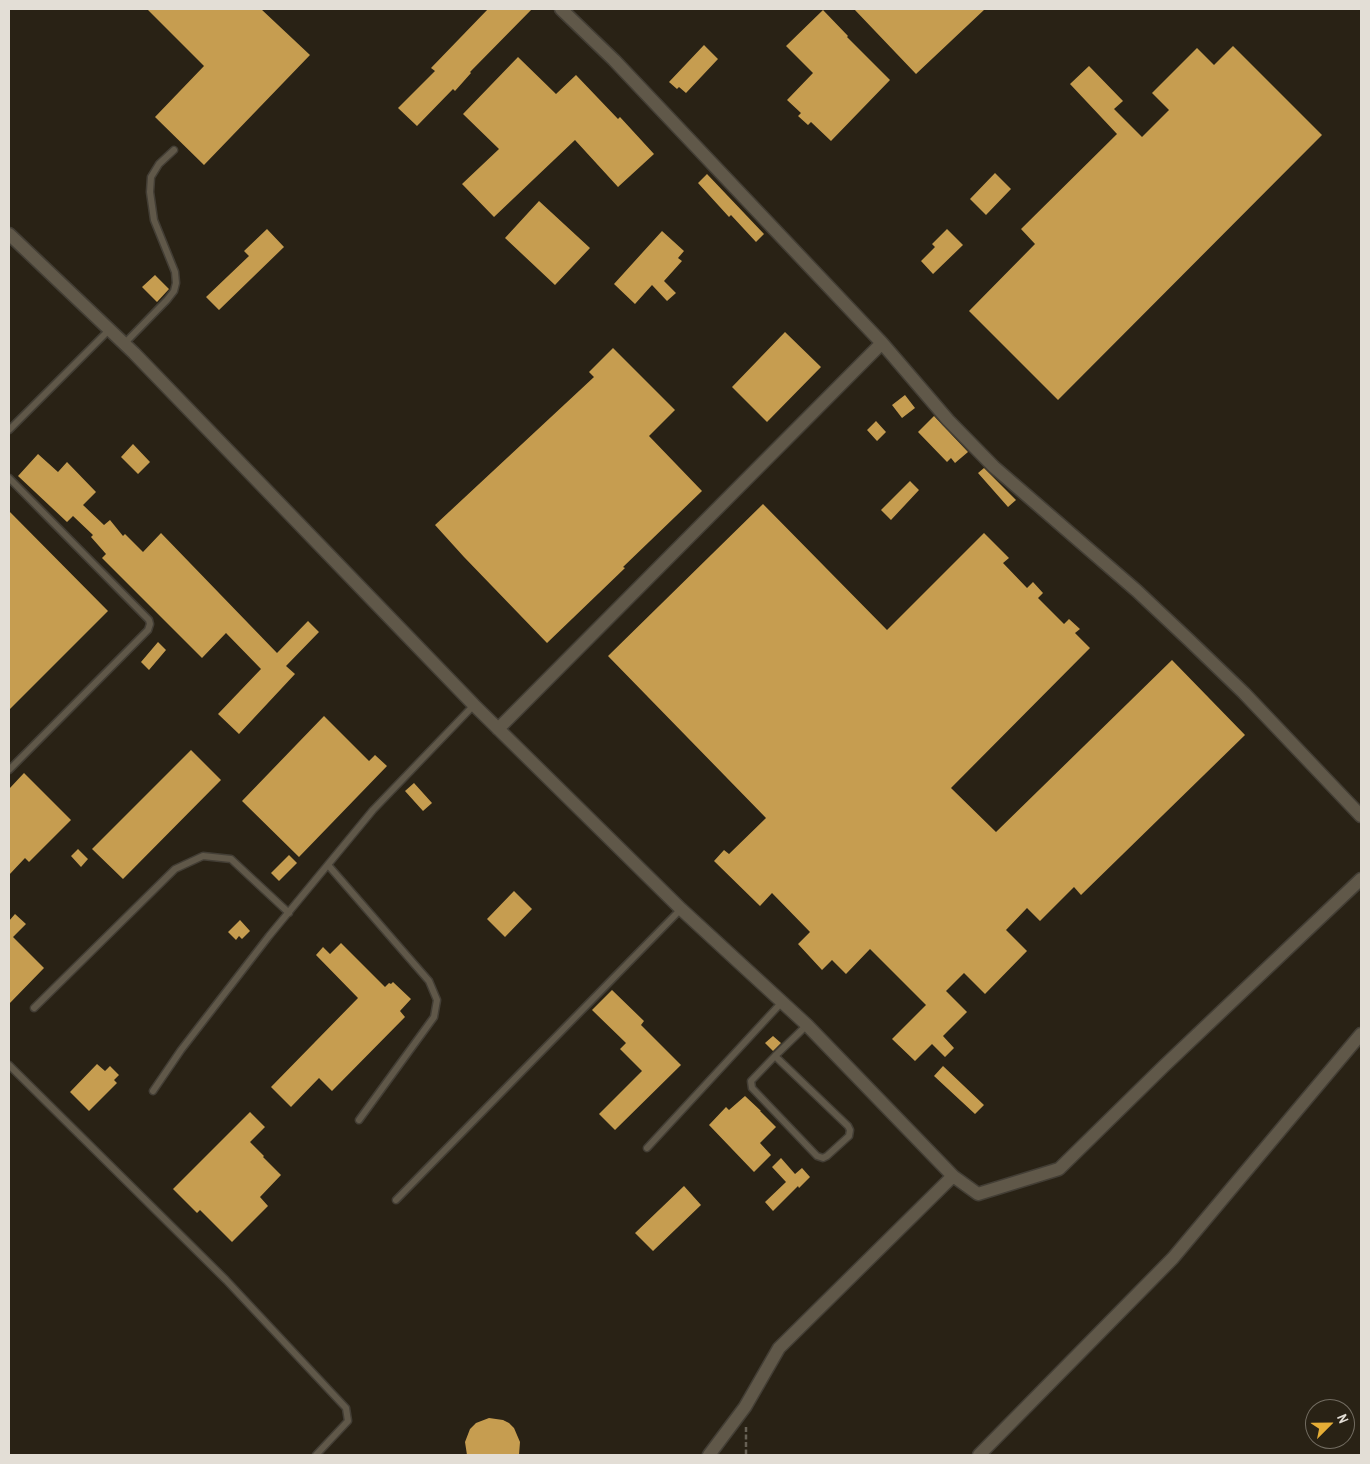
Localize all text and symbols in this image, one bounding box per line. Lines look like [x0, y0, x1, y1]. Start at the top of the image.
north arrow [1305, 1399, 1355, 1449]
text: N [1333, 1411, 1353, 1426]

